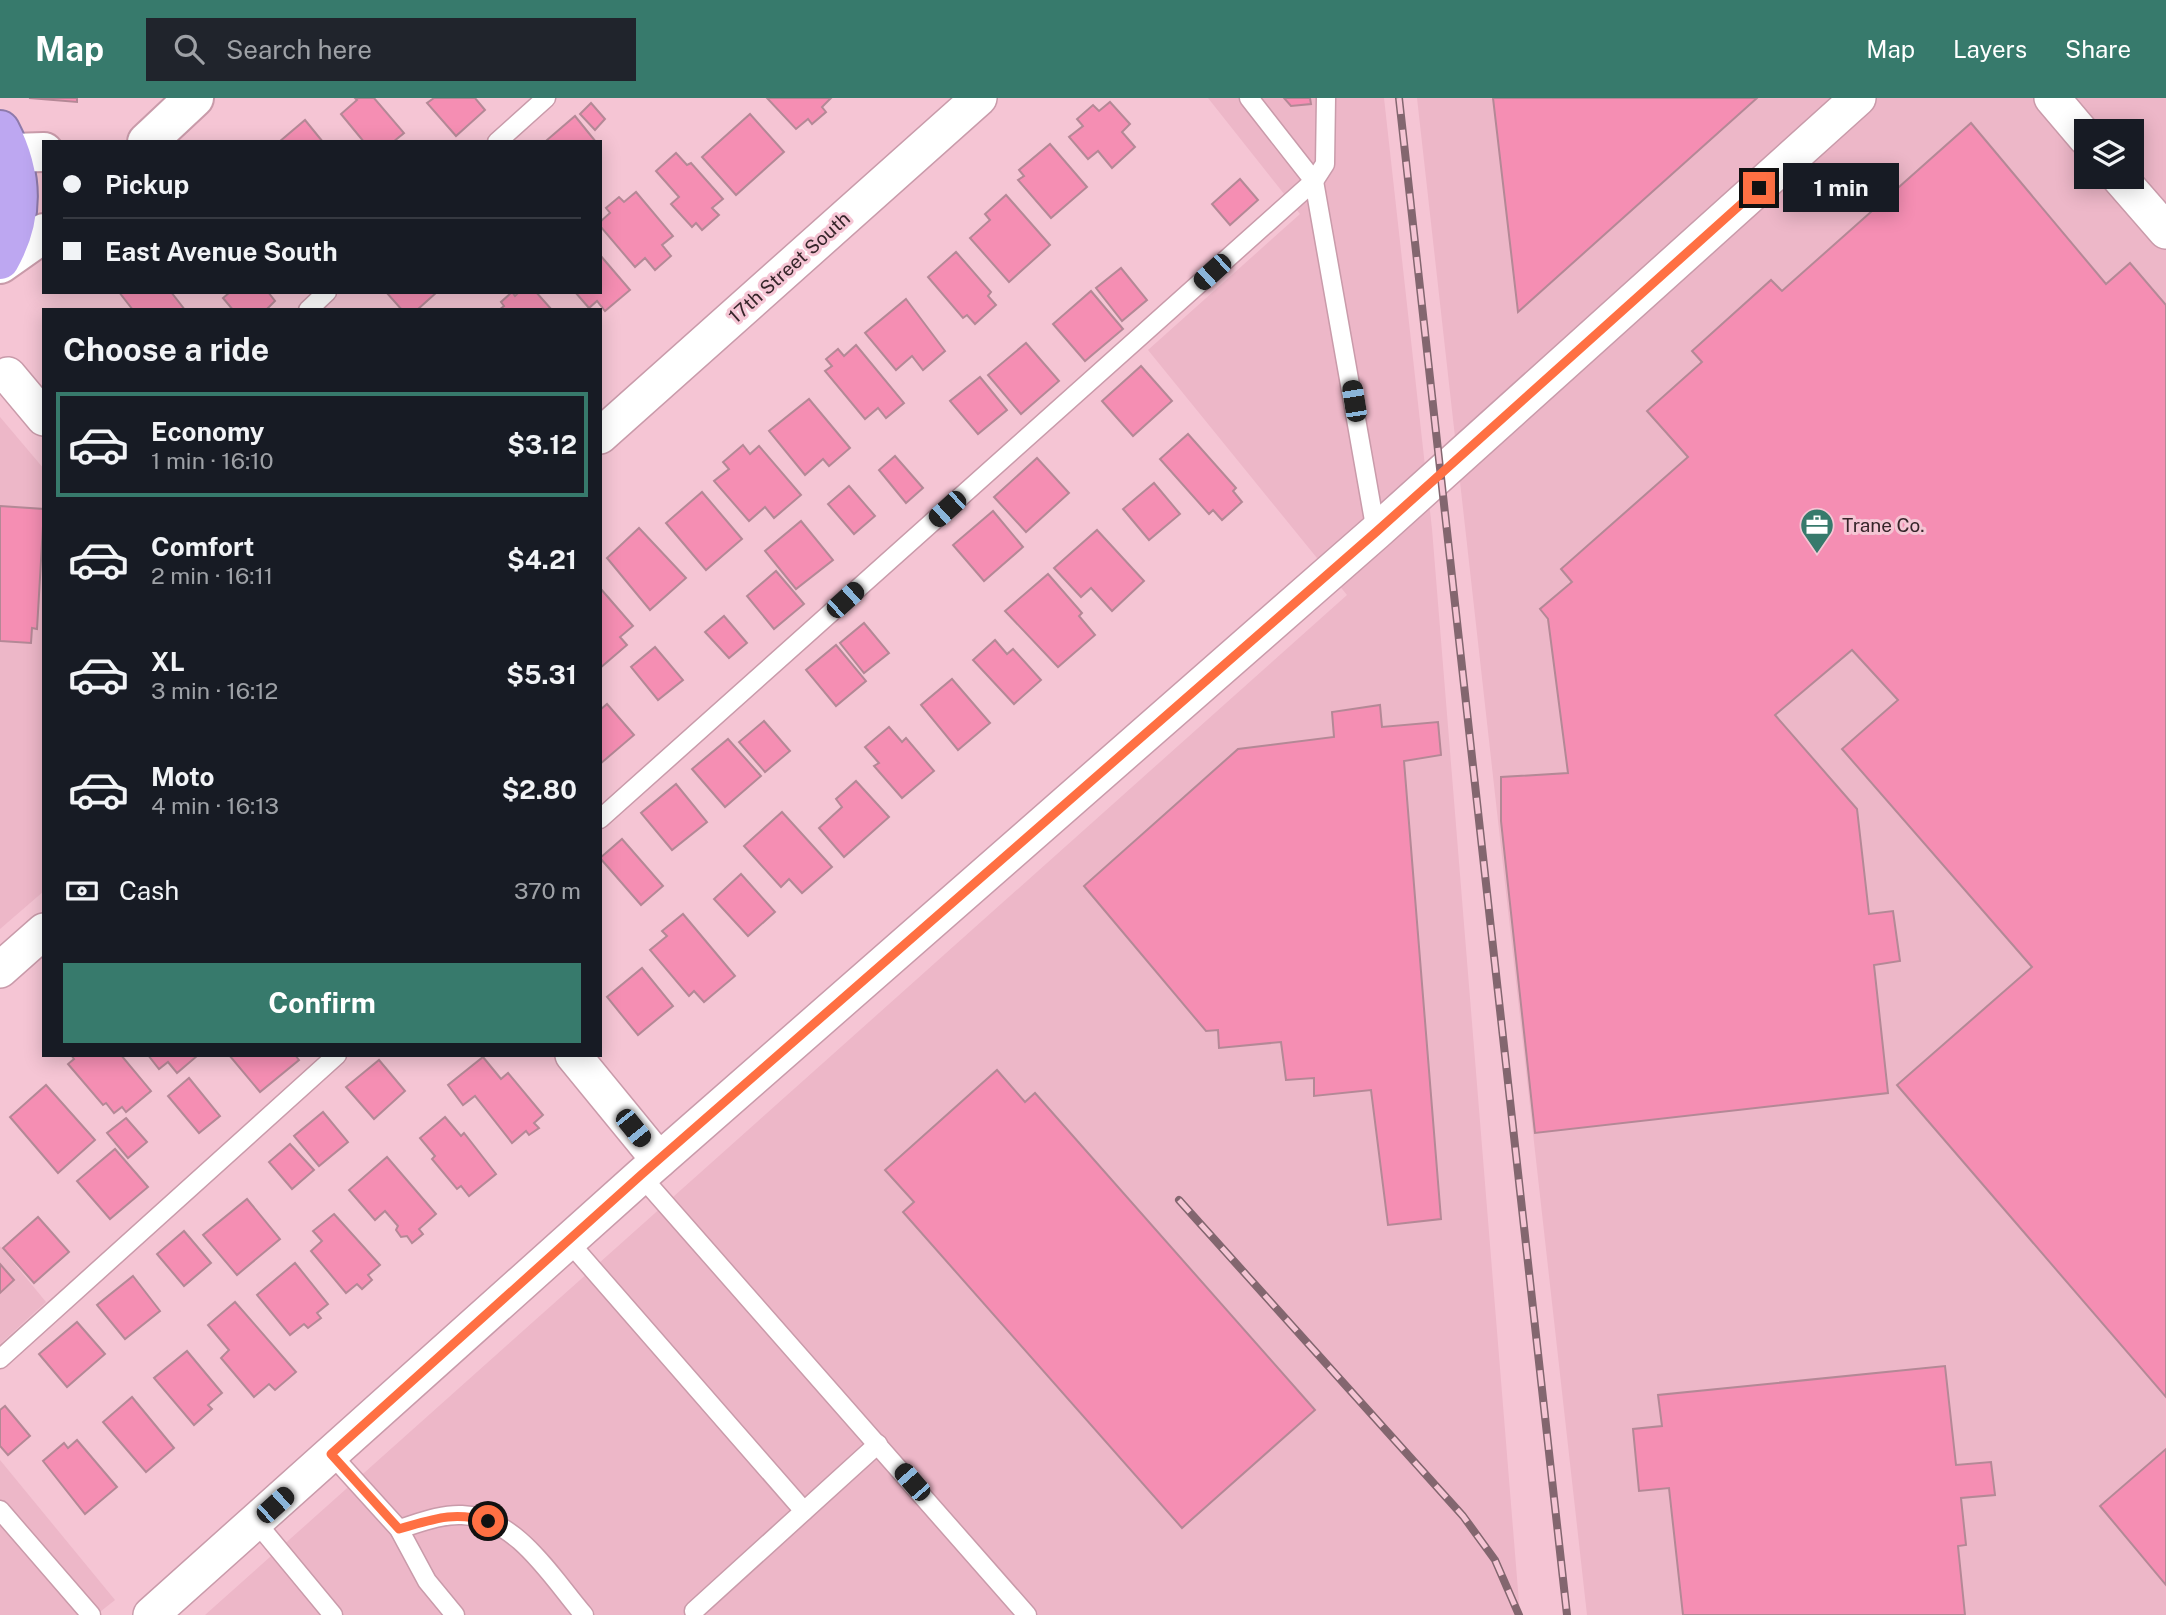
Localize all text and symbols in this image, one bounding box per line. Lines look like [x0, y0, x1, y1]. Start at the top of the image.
search box [146, 18, 636, 81]
text: Map [35, 30, 104, 68]
icon: search [170, 30, 208, 68]
text: Search here [226, 34, 372, 65]
text: Map [1866, 35, 1915, 63]
text: Layers [1953, 35, 2027, 63]
text: Share [2065, 35, 2131, 63]
map controls [2074, 119, 2144, 189]
button: layers [2074, 119, 2144, 189]
callout: 1 min [1784, 164, 1899, 212]
text: Pickup [105, 169, 189, 200]
route end [1743, 172, 1775, 204]
text: 1 min [1813, 174, 1869, 201]
street label: 17th Street South [724, 207, 854, 327]
text: East Avenue South [105, 236, 338, 267]
car [1190, 250, 1235, 294]
text: Choose a ride [63, 331, 269, 368]
car [1341, 379, 1368, 423]
icon: car [67, 413, 130, 476]
text: Economy [151, 416, 264, 447]
text: $3.12 [507, 429, 577, 460]
text: 1 min · 16:10 [151, 447, 274, 474]
car [925, 487, 970, 531]
office icon: Trane Co. [1798, 506, 1836, 555]
place label: Trane Co. [1842, 514, 1925, 536]
icon: car [67, 528, 130, 591]
text: Comfort [151, 531, 254, 562]
text: $4.21 [507, 544, 577, 575]
text: 2 min · 16:11 [151, 562, 273, 589]
car [823, 578, 868, 622]
icon: car [67, 643, 130, 706]
text: XL [151, 646, 185, 677]
text: $5.31 [506, 659, 577, 690]
text: 3 min · 16:12 [151, 677, 278, 704]
icon: car [67, 758, 130, 821]
text: Moto [151, 761, 214, 792]
text: $2.80 [502, 774, 577, 805]
text: 4 min · 16:13 [151, 792, 279, 819]
icon: cash [63, 872, 101, 910]
text: Cash [119, 875, 179, 906]
text: 370 m [514, 877, 581, 904]
button: Confirm [63, 963, 581, 1043]
car [612, 1105, 655, 1151]
car [891, 1459, 934, 1505]
car [253, 1483, 298, 1527]
route start [472, 1505, 504, 1537]

